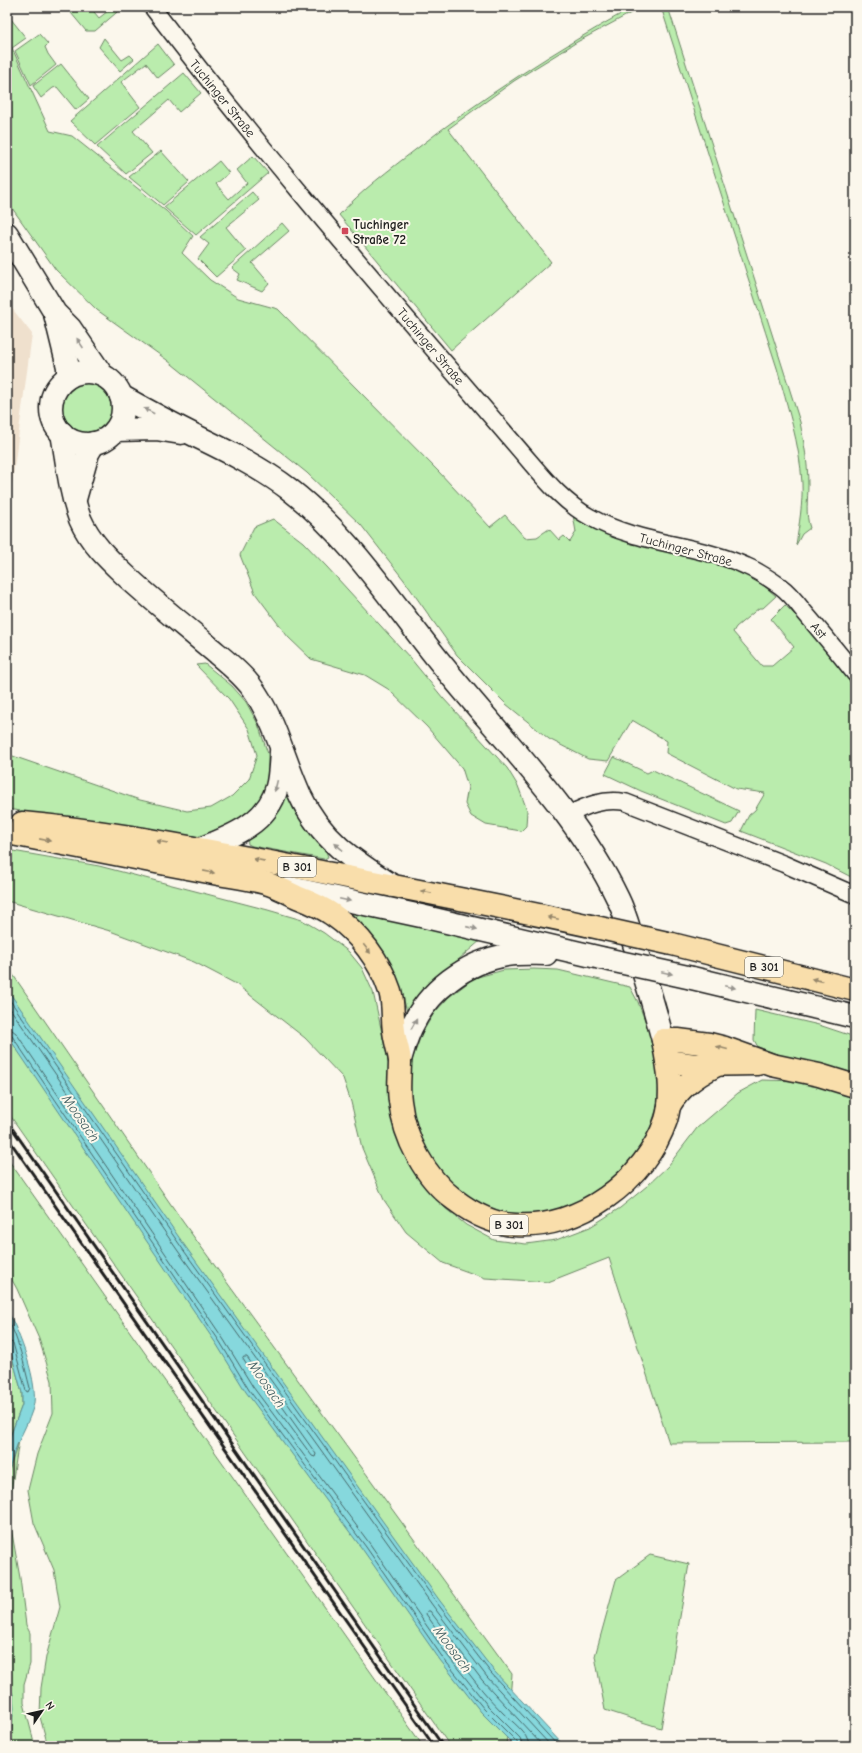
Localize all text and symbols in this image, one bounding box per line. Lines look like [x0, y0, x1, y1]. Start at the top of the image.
street label: Tuchinger Straße [187, 56, 259, 141]
place label: Tuchinger Straße 72 [353, 217, 409, 247]
marker: Tuchinger Straße 72 [340, 226, 350, 236]
street label: Tuchinger Straße [394, 305, 467, 388]
one-way arrow [76, 337, 84, 348]
one-way arrow [143, 408, 155, 414]
street label: Tuchinger Straße [638, 530, 734, 569]
street label: Ast [808, 619, 831, 643]
one-way arrow [273, 779, 279, 792]
one-way arrow [39, 838, 51, 844]
one-way arrow [156, 839, 168, 845]
one-way arrow [333, 843, 344, 852]
one-way arrow [253, 857, 265, 863]
road number: B 301 [278, 857, 316, 877]
one-way arrow [203, 869, 215, 875]
one-way arrow [420, 889, 432, 895]
one-way arrow [339, 897, 351, 903]
one-way arrow [547, 915, 559, 921]
one-way arrow [466, 926, 478, 932]
one-way arrow [363, 943, 371, 954]
road number: B 301 [745, 957, 783, 977]
one-way arrow [660, 970, 673, 976]
one-way arrow [811, 977, 823, 983]
one-way arrow [724, 984, 736, 990]
one-way arrow [410, 1018, 417, 1030]
one-way arrow [716, 1044, 728, 1050]
water label: Moosach [58, 1091, 103, 1145]
road number: B 301 [490, 1215, 528, 1235]
water label: Moosach [244, 1357, 289, 1411]
water label: Moosach [429, 1622, 475, 1676]
north arrow [22, 1691, 62, 1731]
text: N [42, 1699, 57, 1712]

